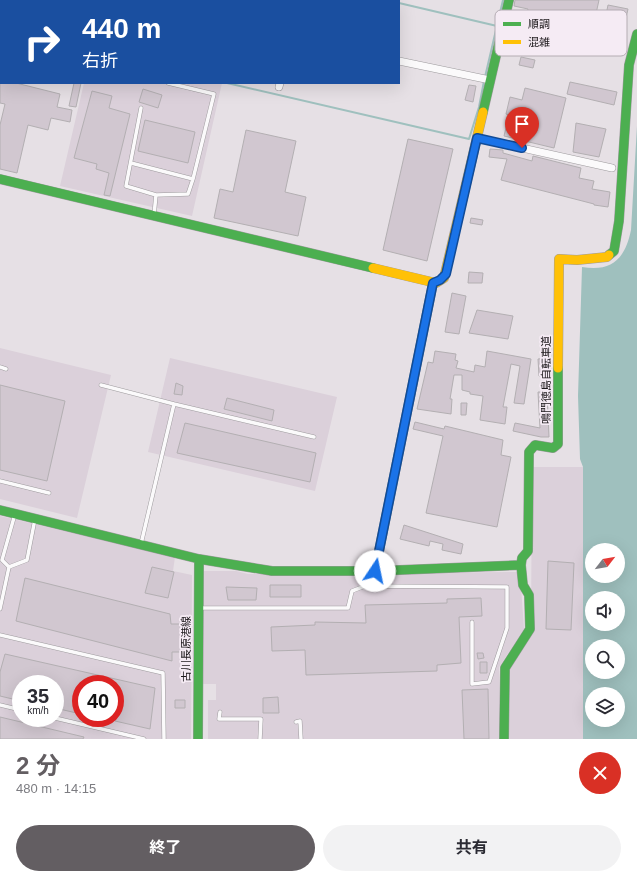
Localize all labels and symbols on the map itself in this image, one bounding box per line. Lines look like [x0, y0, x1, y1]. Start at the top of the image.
legend [495, 10, 627, 56]
text: 順調 [528, 18, 550, 30]
text: 混雑 [528, 36, 550, 48]
pin [505, 107, 539, 148]
street label: 鳴門徳島自転車道 [540, 336, 552, 424]
north arrow [585, 543, 625, 583]
position arrow [354, 550, 396, 592]
street label: 古川長原港線 [180, 616, 192, 682]
speed limit sign: 40 [72, 675, 124, 727]

